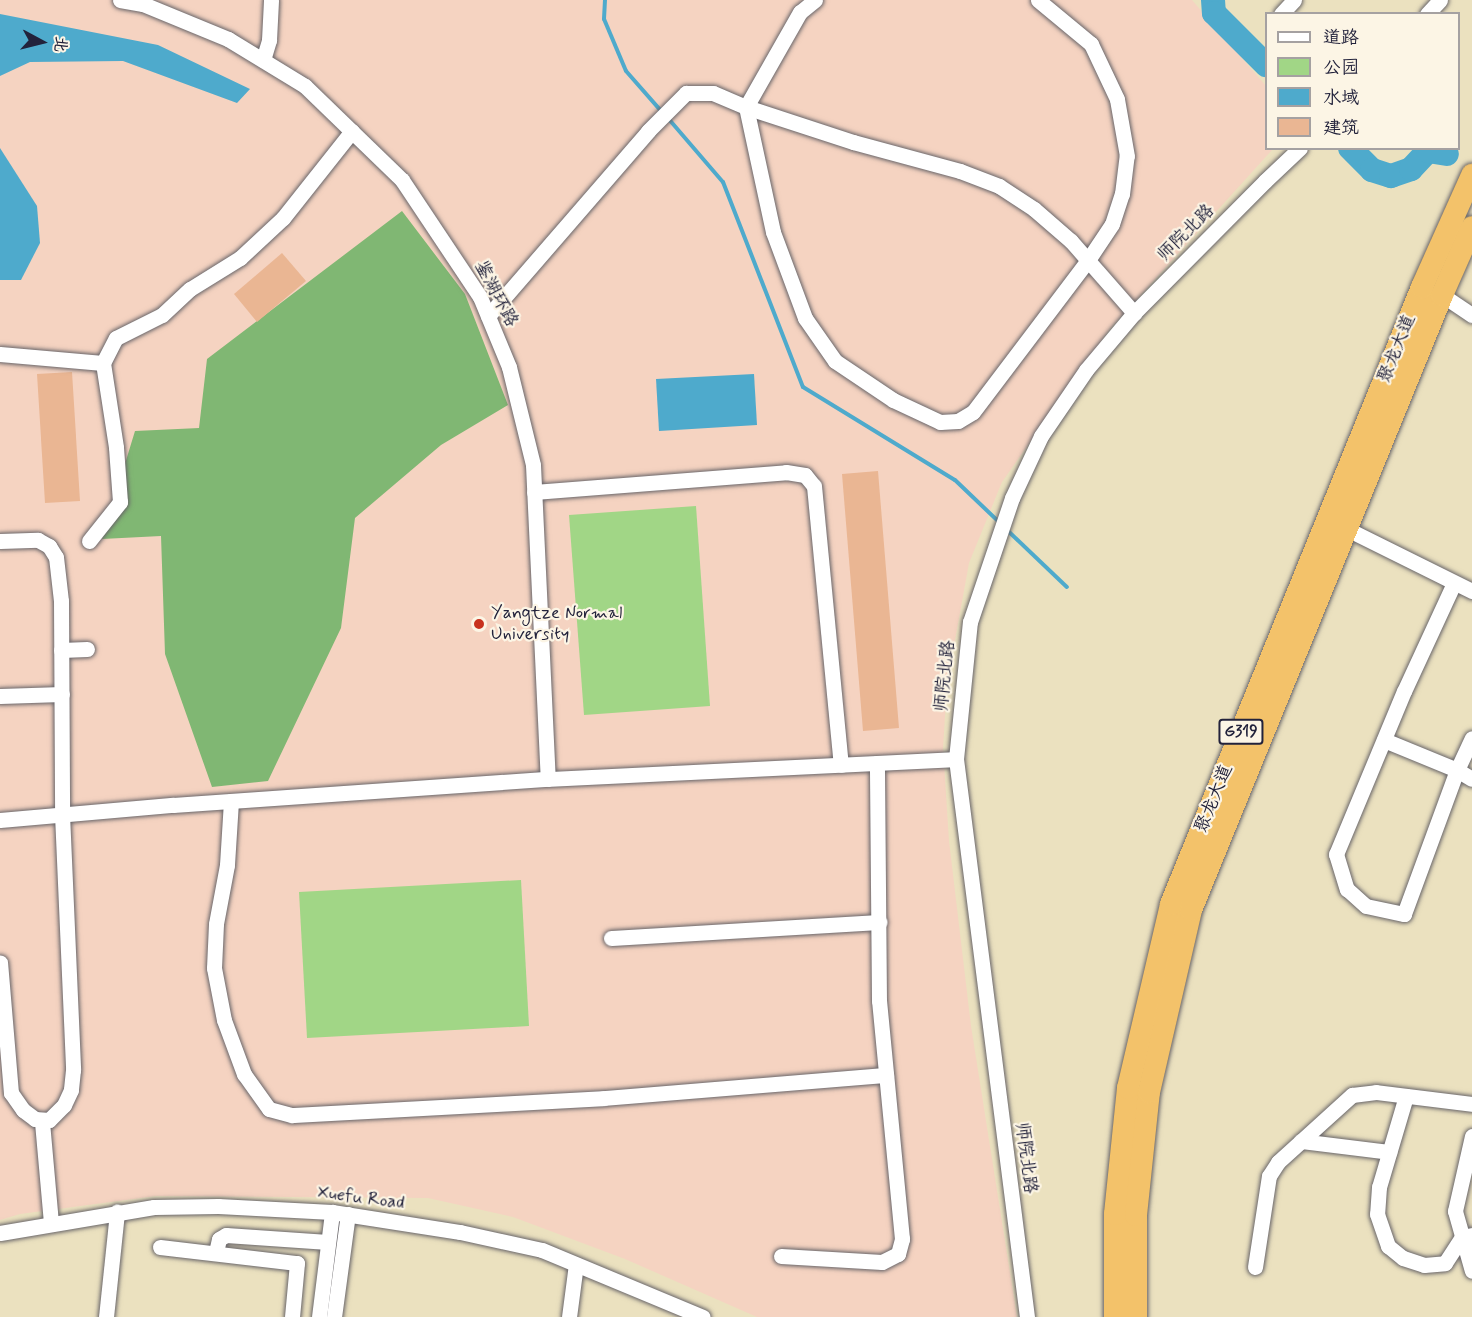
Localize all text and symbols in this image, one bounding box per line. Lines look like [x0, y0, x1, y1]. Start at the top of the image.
north arrow [12, 12, 72, 72]
legend [1265, 12, 1460, 150]
text: 道路 [1323, 26, 1359, 50]
text: 北 [49, 35, 72, 53]
text: 公园 [1323, 56, 1359, 80]
text: 水域 [1323, 86, 1359, 110]
text: 建筑 [1323, 116, 1359, 140]
street label: 师院北路 [1153, 200, 1219, 266]
street label: 鉴湖环路 [470, 257, 522, 331]
street label: 聚龙大道 [1374, 312, 1420, 386]
place label: Yangtze Normal University [491, 603, 624, 646]
marker: Yangtze Normal University [472, 617, 486, 631]
street label: 师院北路 [930, 639, 960, 713]
road number: G319 [1217, 719, 1265, 745]
street label: 聚龙大道 [1191, 762, 1237, 836]
street label: 师院北路 [1011, 1121, 1041, 1195]
street label: Xuefu Road [317, 1182, 405, 1214]

